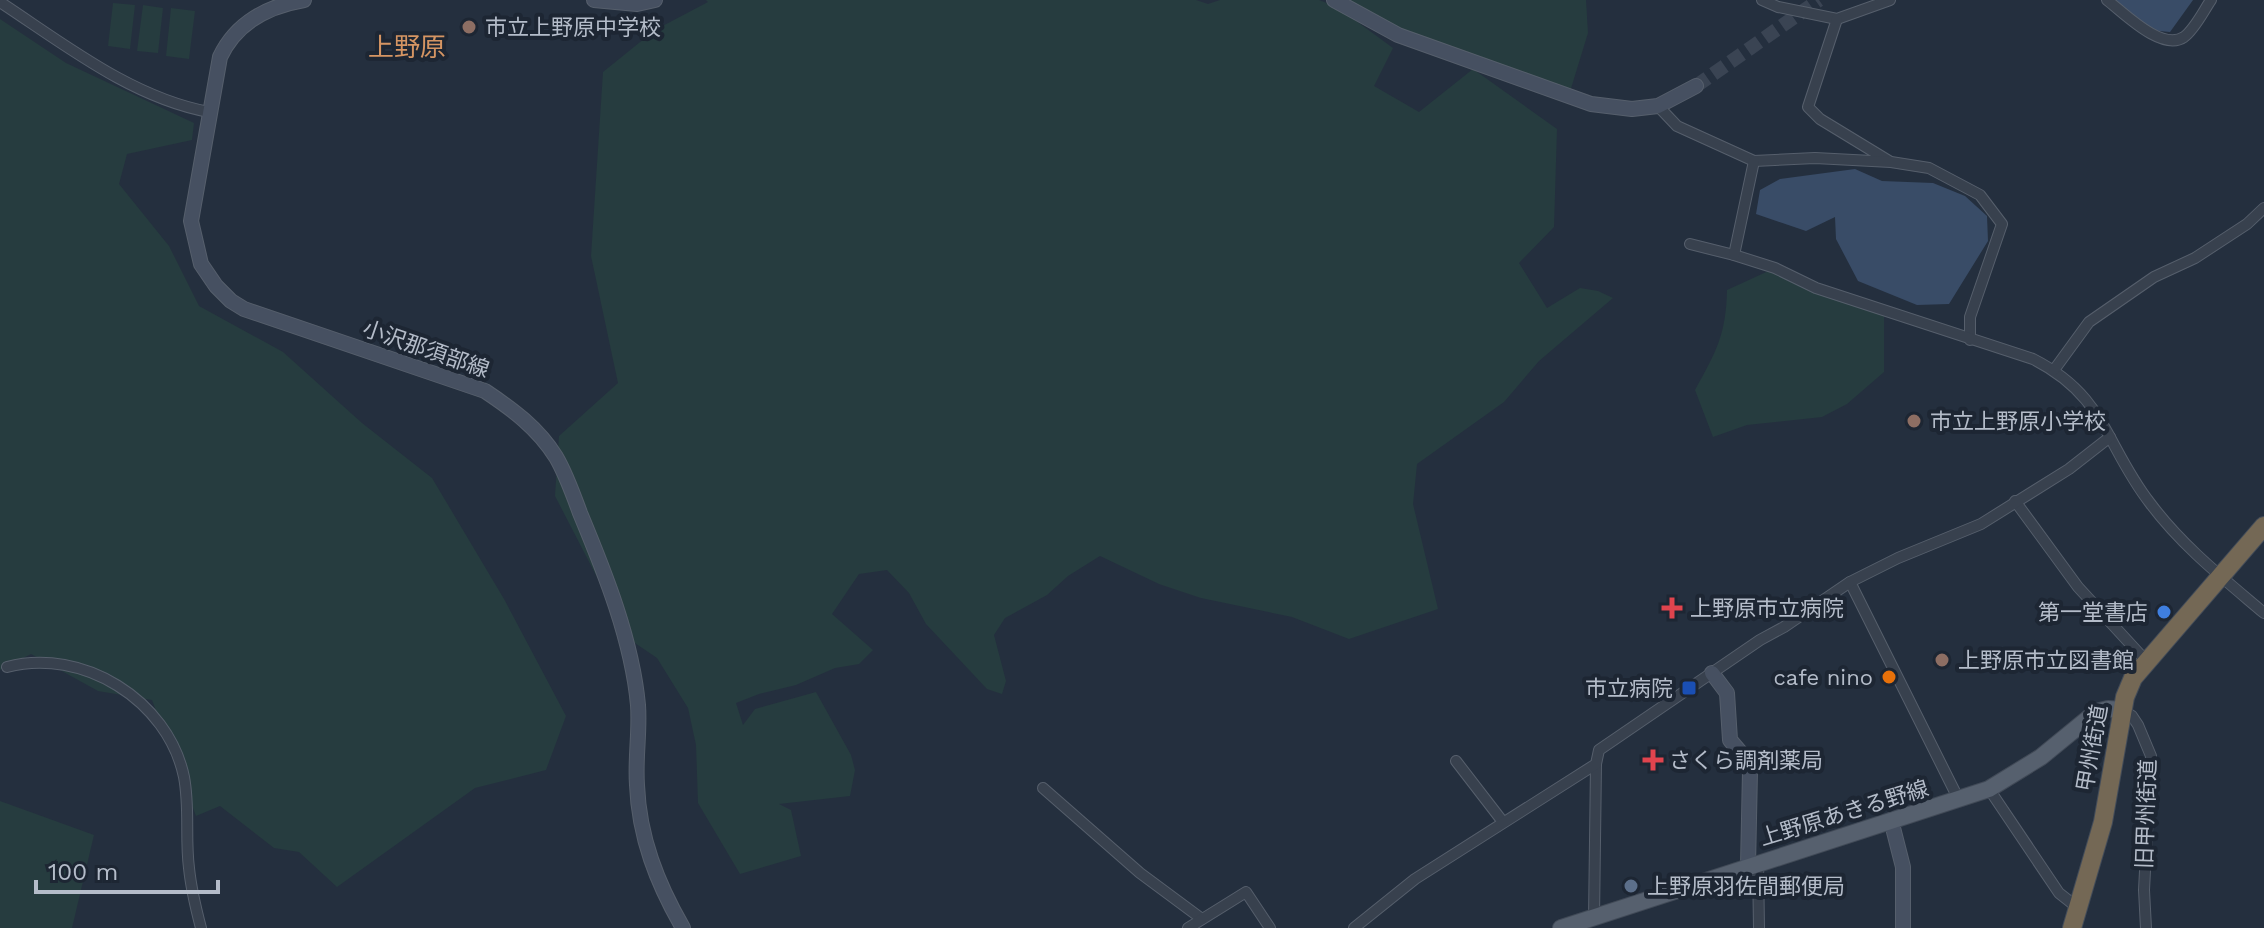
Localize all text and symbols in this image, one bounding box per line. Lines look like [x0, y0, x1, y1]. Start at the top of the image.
place label: 市立上野原中学校 [485, 15, 661, 40]
marker: 市立上野原中学校 [460, 18, 478, 36]
district label: 上野原 [368, 32, 446, 62]
street label: 小沢那須部線 [360, 316, 492, 382]
place label: 市立上野原小学校 [1930, 409, 2106, 434]
marker: 市立上野原小学校 [1905, 412, 1923, 430]
place label: 上野原市立病院 [1690, 596, 1844, 621]
marker: 上野原市立病院 [1661, 597, 1683, 619]
place label: 第一堂書店 [2038, 600, 2148, 625]
marker: 第一堂書店 [2155, 603, 2173, 621]
place label: 上野原市立図書館 [1958, 648, 2134, 673]
marker: 上野原市立図書館 [1933, 651, 1951, 669]
place label: cafe nino [1774, 665, 1873, 690]
marker: cafe nino [1880, 668, 1898, 686]
place label: 市立病院 [1585, 676, 1673, 701]
marker: 市立病院 [1680, 679, 1698, 697]
street label: 甲州街道 [2072, 702, 2112, 794]
place label: さくら調剤薬局 [1669, 748, 1823, 773]
marker: さくら調剤薬局 [1644, 751, 1662, 769]
street label: 旧甲州街道 [2132, 759, 2160, 869]
street label: 上野原あきる野線 [1756, 775, 1932, 851]
scale bar [36, 844, 218, 894]
text: 100 m [48, 858, 118, 886]
place label: 上野原羽佐間郵便局 [1647, 874, 1845, 899]
marker: 上野原羽佐間郵便局 [1622, 877, 1640, 895]

